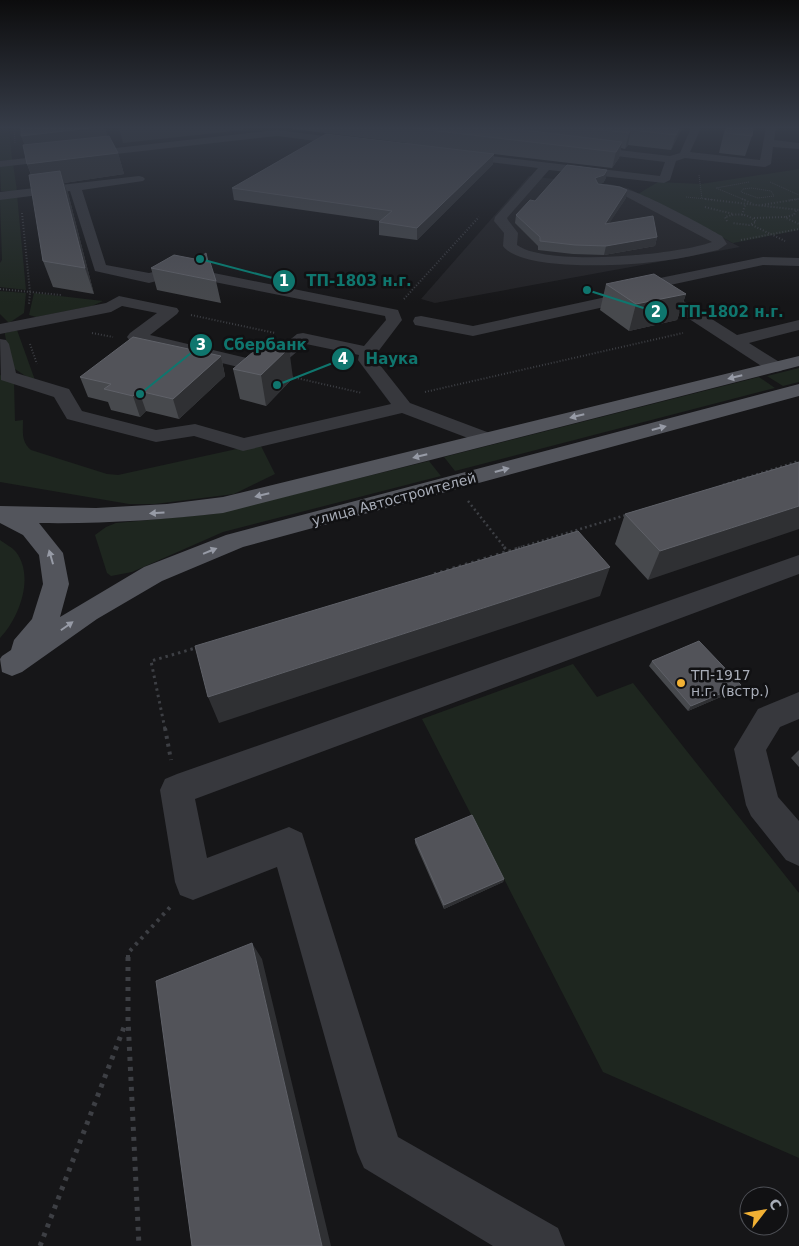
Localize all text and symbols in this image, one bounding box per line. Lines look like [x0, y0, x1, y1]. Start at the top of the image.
callout: ТП-1803 н.г. [272, 266, 422, 296]
text: 1 [279, 272, 289, 290]
text: ТП-1803 н.г. [306, 272, 412, 290]
callout: ТП-1802 н.г. [644, 297, 794, 327]
text: 2 [651, 303, 661, 321]
text: ТП-1802 н.г. [678, 303, 784, 321]
callout: Сбербанк [188, 330, 317, 360]
text: 3 [196, 336, 206, 354]
text: Сбербанк [223, 336, 307, 354]
callout: Наука [331, 344, 428, 374]
text: 4 [338, 350, 348, 368]
text: Наука [366, 350, 418, 368]
one-way arrow [727, 373, 742, 381]
one-way arrow [570, 412, 585, 420]
one-way arrow [652, 423, 667, 431]
one-way arrow [412, 452, 427, 460]
one-way arrow [495, 465, 510, 473]
street label: улица Автостроителей [310, 469, 478, 529]
one-way arrow [254, 491, 269, 499]
one-way arrow [149, 509, 165, 517]
one-way arrow [203, 547, 218, 555]
one-way arrow [46, 550, 54, 565]
one-way arrow [60, 621, 73, 631]
place label: ТП-1917 н.г. (встр.) [690, 667, 769, 699]
marker: ТП-1917 н.г. (встр.) [675, 677, 687, 689]
north arrow [739, 1186, 789, 1236]
text: С [766, 1196, 785, 1213]

